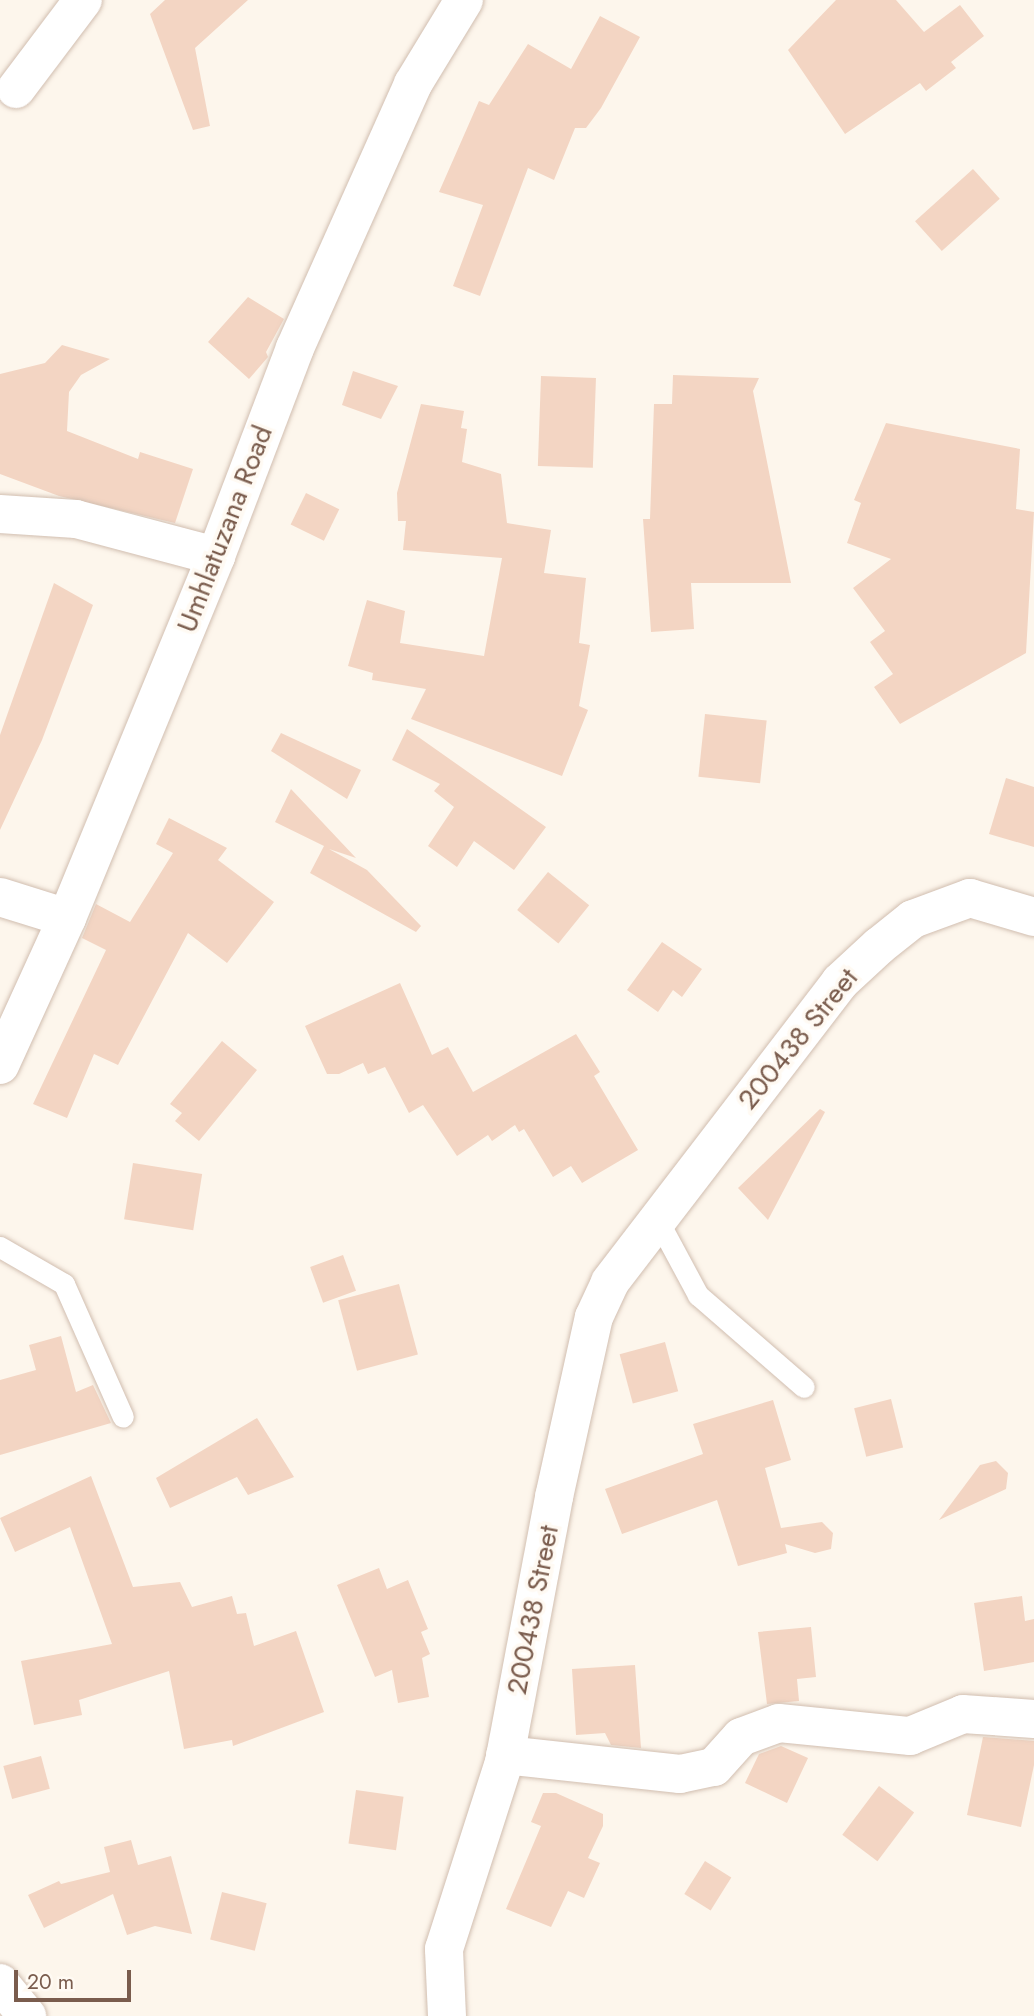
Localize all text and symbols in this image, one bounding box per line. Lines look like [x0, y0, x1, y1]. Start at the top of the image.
street label: Umhlatuzana Road [170, 421, 280, 637]
street label: 200438 Street [731, 962, 865, 1116]
street label: 200438 Street [500, 1523, 566, 1697]
scale bar [18, 1956, 135, 2000]
text: 20 m [27, 1967, 74, 1997]

